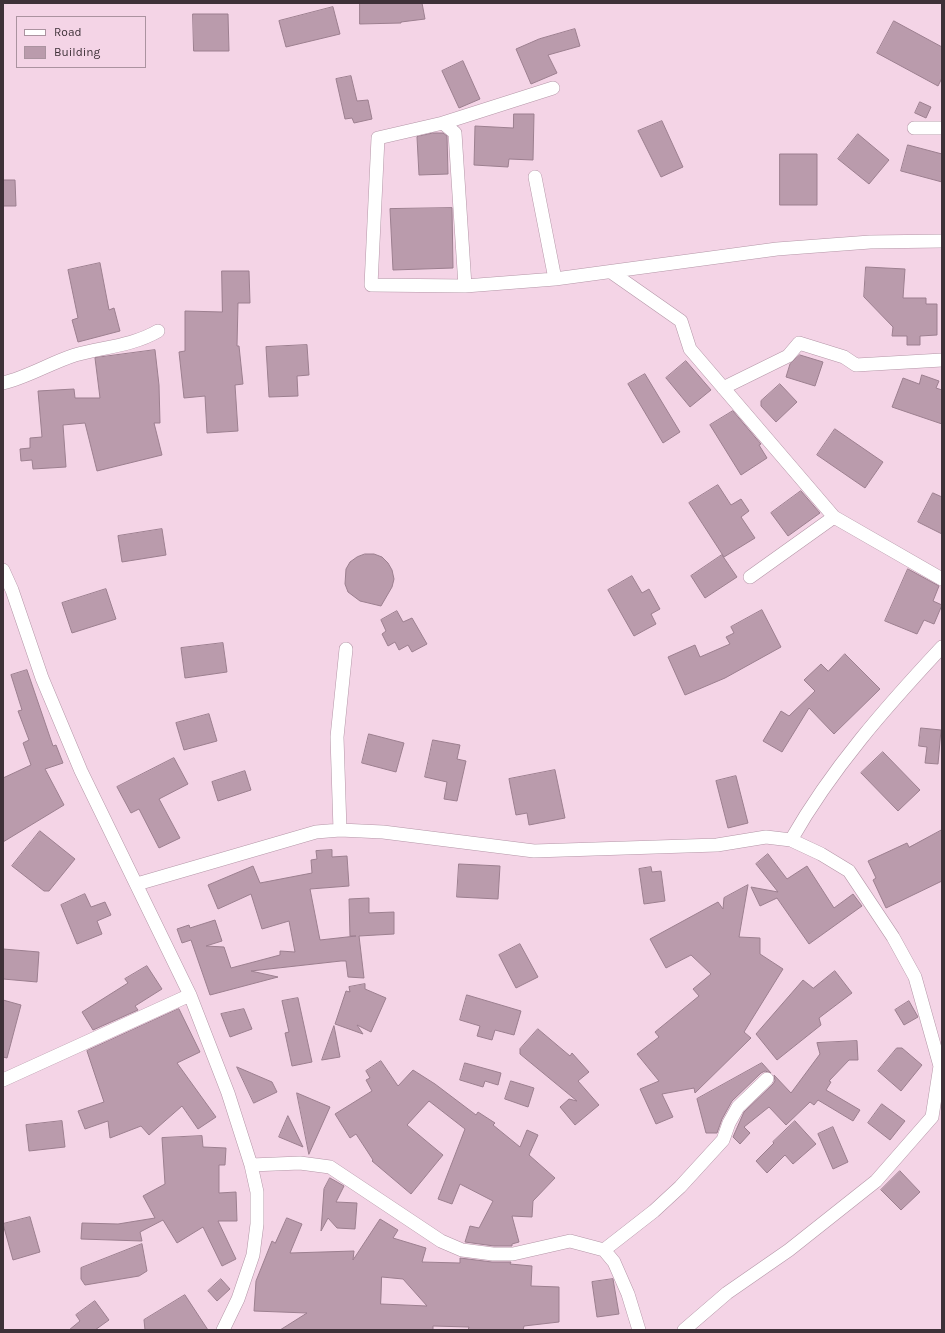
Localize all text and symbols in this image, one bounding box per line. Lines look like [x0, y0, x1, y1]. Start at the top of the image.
legend [16, 16, 146, 68]
text: Road [54, 25, 82, 39]
text: Building [54, 45, 100, 59]

